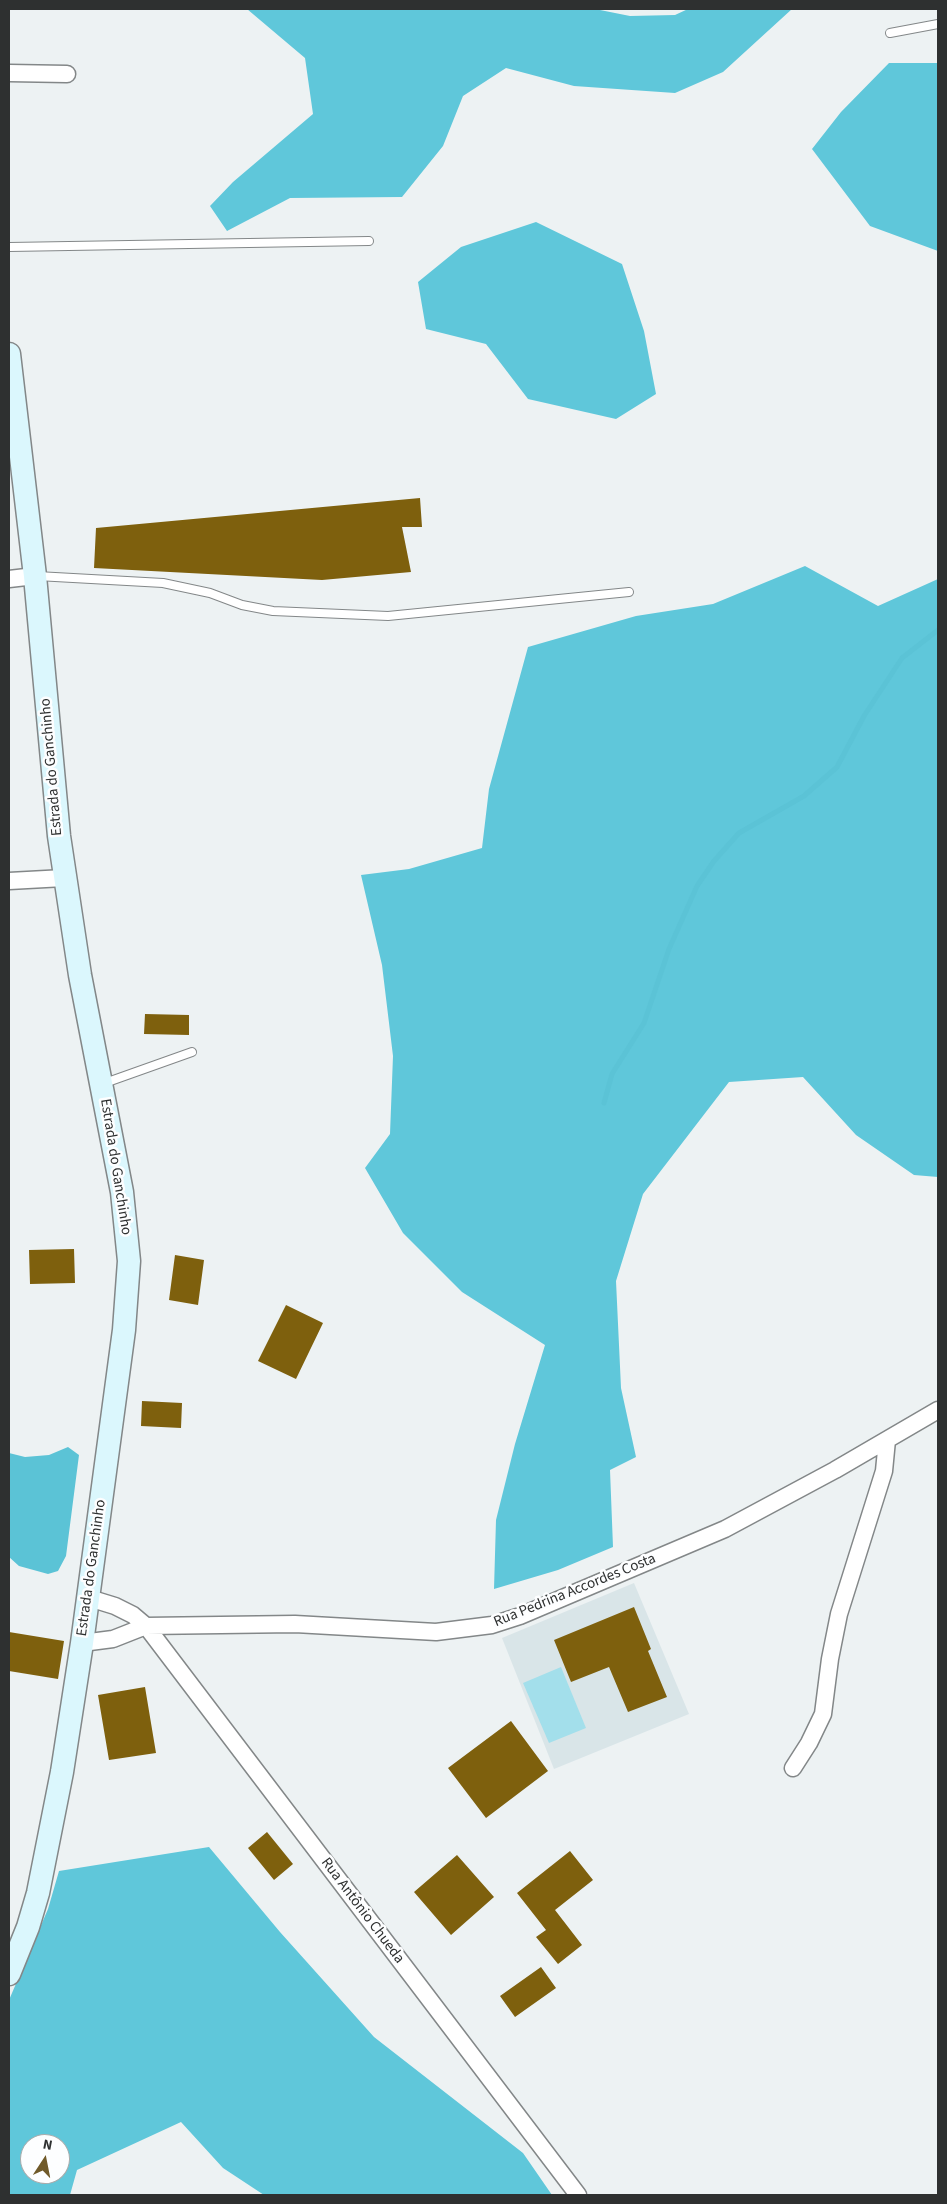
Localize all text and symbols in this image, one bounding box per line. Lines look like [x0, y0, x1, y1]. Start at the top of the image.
street label: Estrada do Ganchinho [37, 698, 67, 836]
street label: Estrada do Ganchinho [95, 1097, 135, 1237]
street label: Estrada do Ganchinho [73, 1498, 111, 1638]
street label: Rua Pedrina Accordes Costa [491, 1550, 659, 1632]
street label: Rua Antônio Chueda [316, 1855, 408, 1967]
north arrow [20, 2134, 70, 2184]
text: N [41, 2135, 54, 2156]

